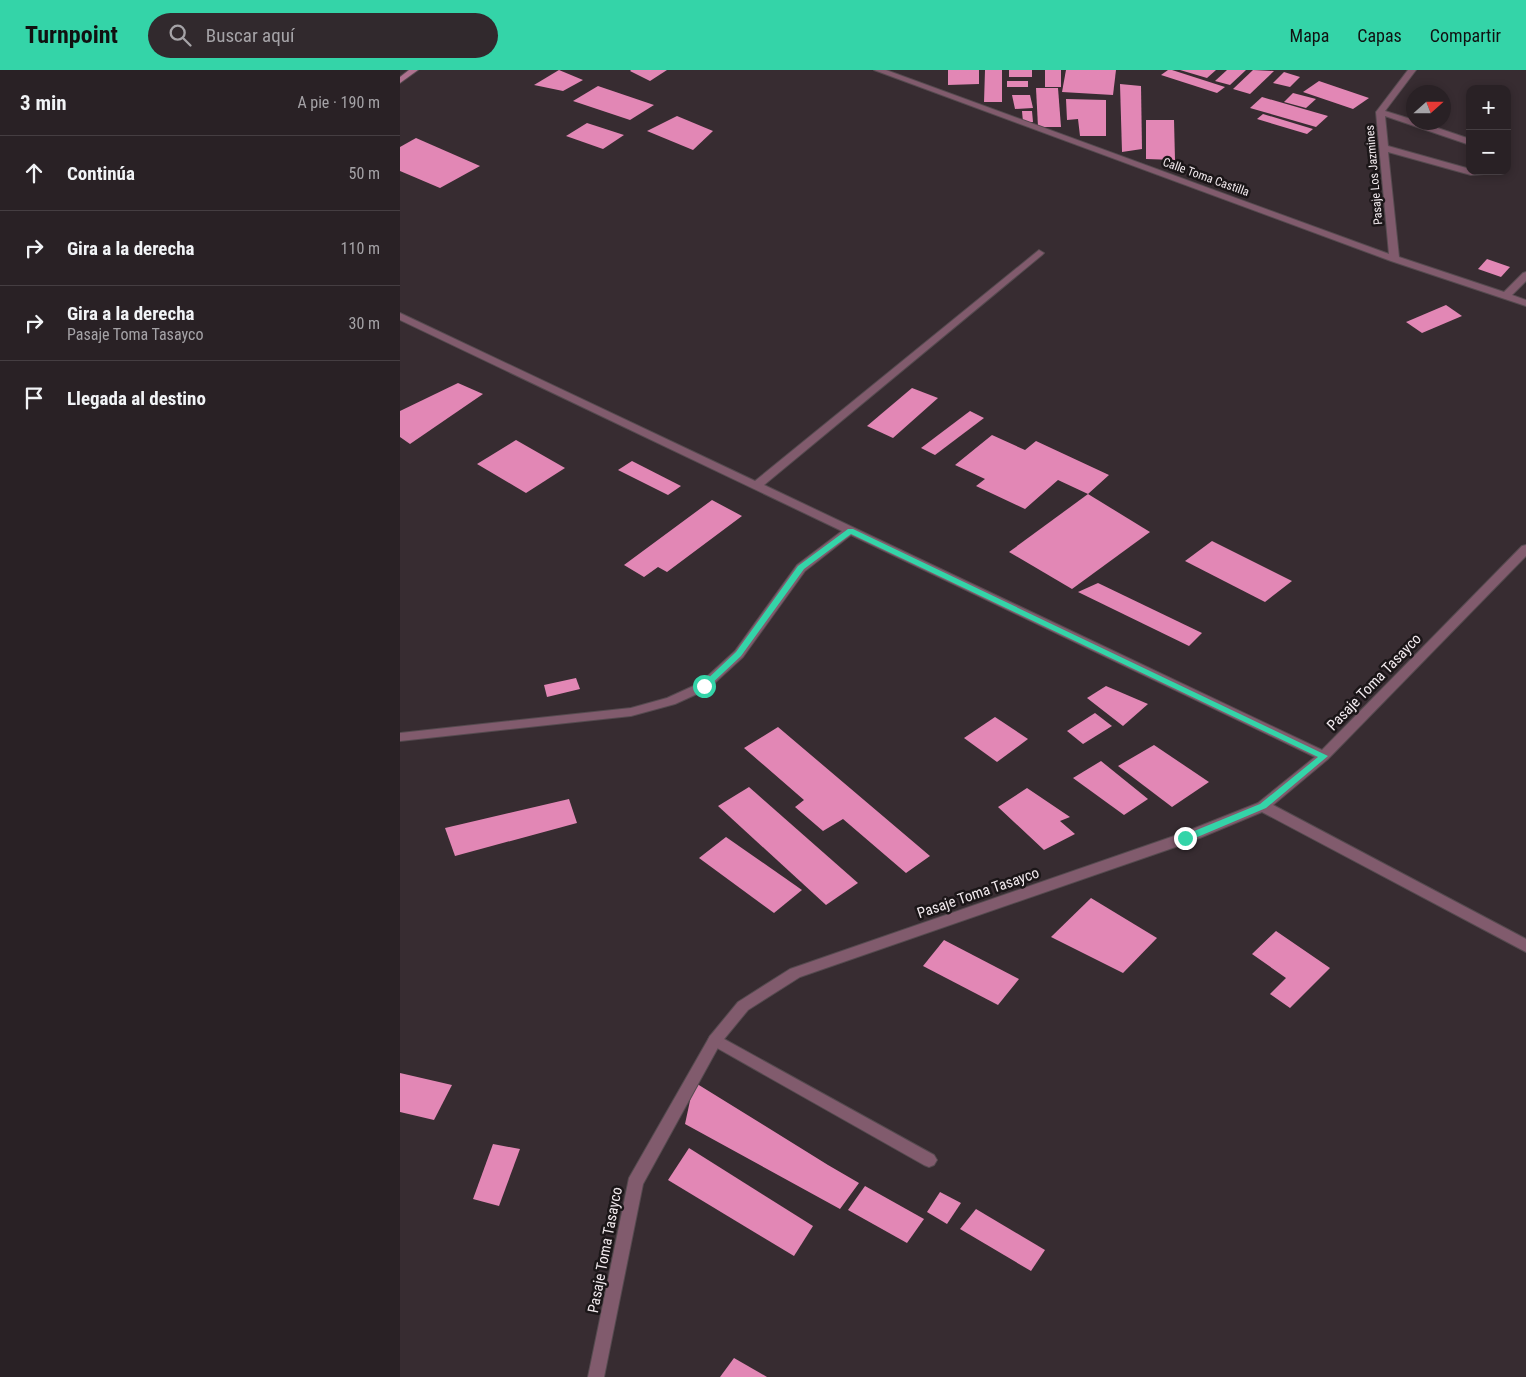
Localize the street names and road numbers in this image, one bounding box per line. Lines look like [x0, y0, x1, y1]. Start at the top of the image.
street label: Pasaje Los Jazmines [1363, 125, 1385, 225]
street label: Calle Toma Castilla [1161, 155, 1251, 199]
street label: Pasaje Toma Tasayco [1323, 630, 1425, 734]
street label: Pasaje Toma Tasayco [915, 864, 1041, 922]
street label: Pasaje Toma Tasayco [584, 1185, 626, 1315]

